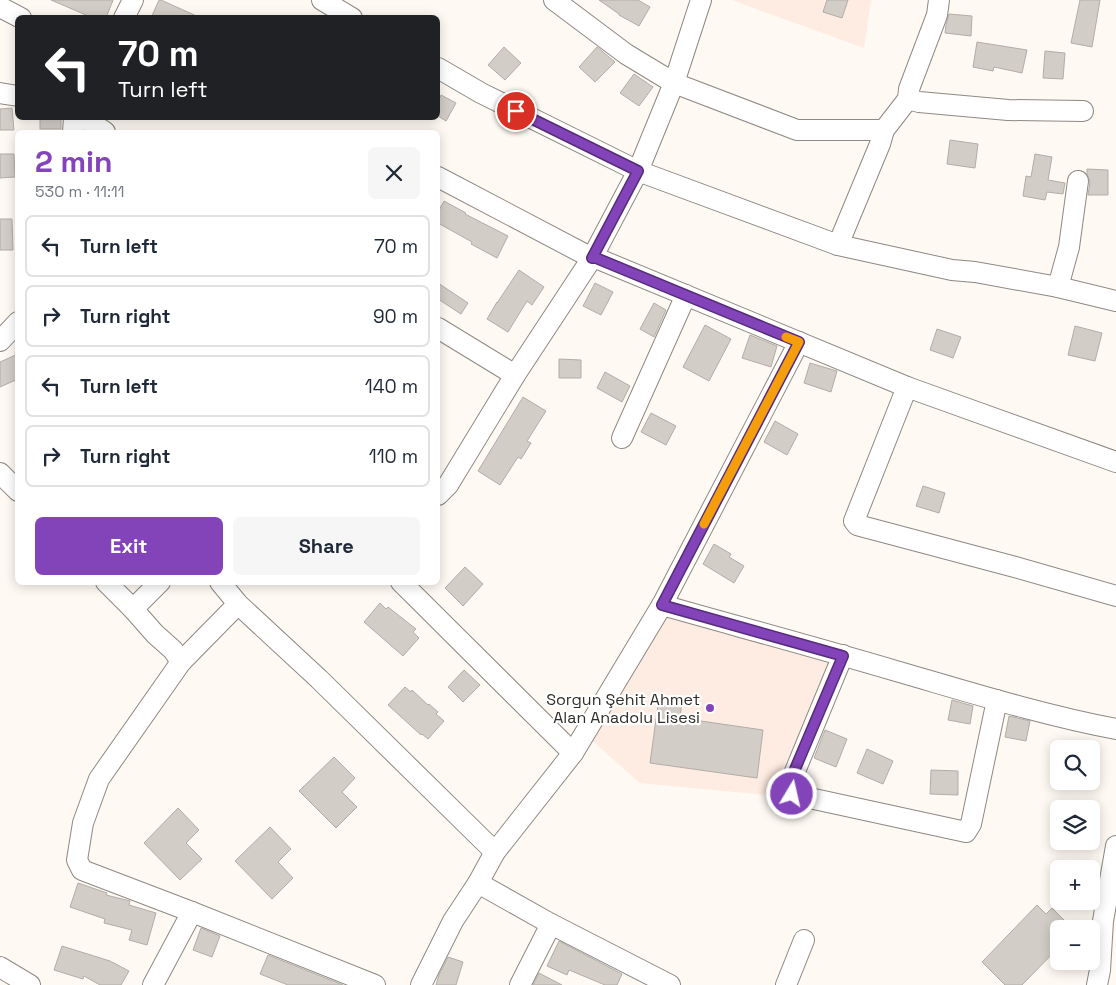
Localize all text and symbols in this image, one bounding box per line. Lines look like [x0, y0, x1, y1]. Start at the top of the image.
text: 70 m [118, 32, 199, 76]
icon: left [35, 35, 100, 100]
text: Turn left [118, 75, 208, 103]
pin [495, 90, 537, 132]
icon: arrive [502, 97, 530, 125]
text: 2 min [35, 142, 113, 181]
button: close [368, 147, 420, 199]
text: 530 m · 11:11 [35, 181, 124, 202]
icon: left [37, 232, 65, 260]
text: Turn left [80, 234, 158, 259]
text: 70 m [374, 234, 418, 259]
icon: right [37, 302, 65, 330]
text: Turn right [80, 304, 170, 329]
text: 90 m [373, 304, 418, 329]
icon: left [37, 372, 65, 400]
text: Turn left [80, 374, 158, 399]
text: 140 m [365, 374, 418, 399]
icon: right [37, 442, 65, 470]
text: Turn right [80, 444, 170, 469]
text: 110 m [369, 444, 418, 469]
button: Exit [35, 517, 223, 575]
button: Share [233, 517, 420, 575]
place label: Sorgun Şehit Ahmet Alan Anadolu Lisesi [546, 689, 700, 728]
marker: Sorgun Şehit Ahmet Alan Anadolu Lisesi [704, 702, 716, 714]
map controls [1050, 740, 1100, 970]
button: search [1050, 740, 1100, 790]
position arrow [765, 767, 817, 819]
button: layers [1050, 800, 1100, 850]
button: + [1050, 860, 1100, 910]
button: − [1050, 920, 1100, 970]

